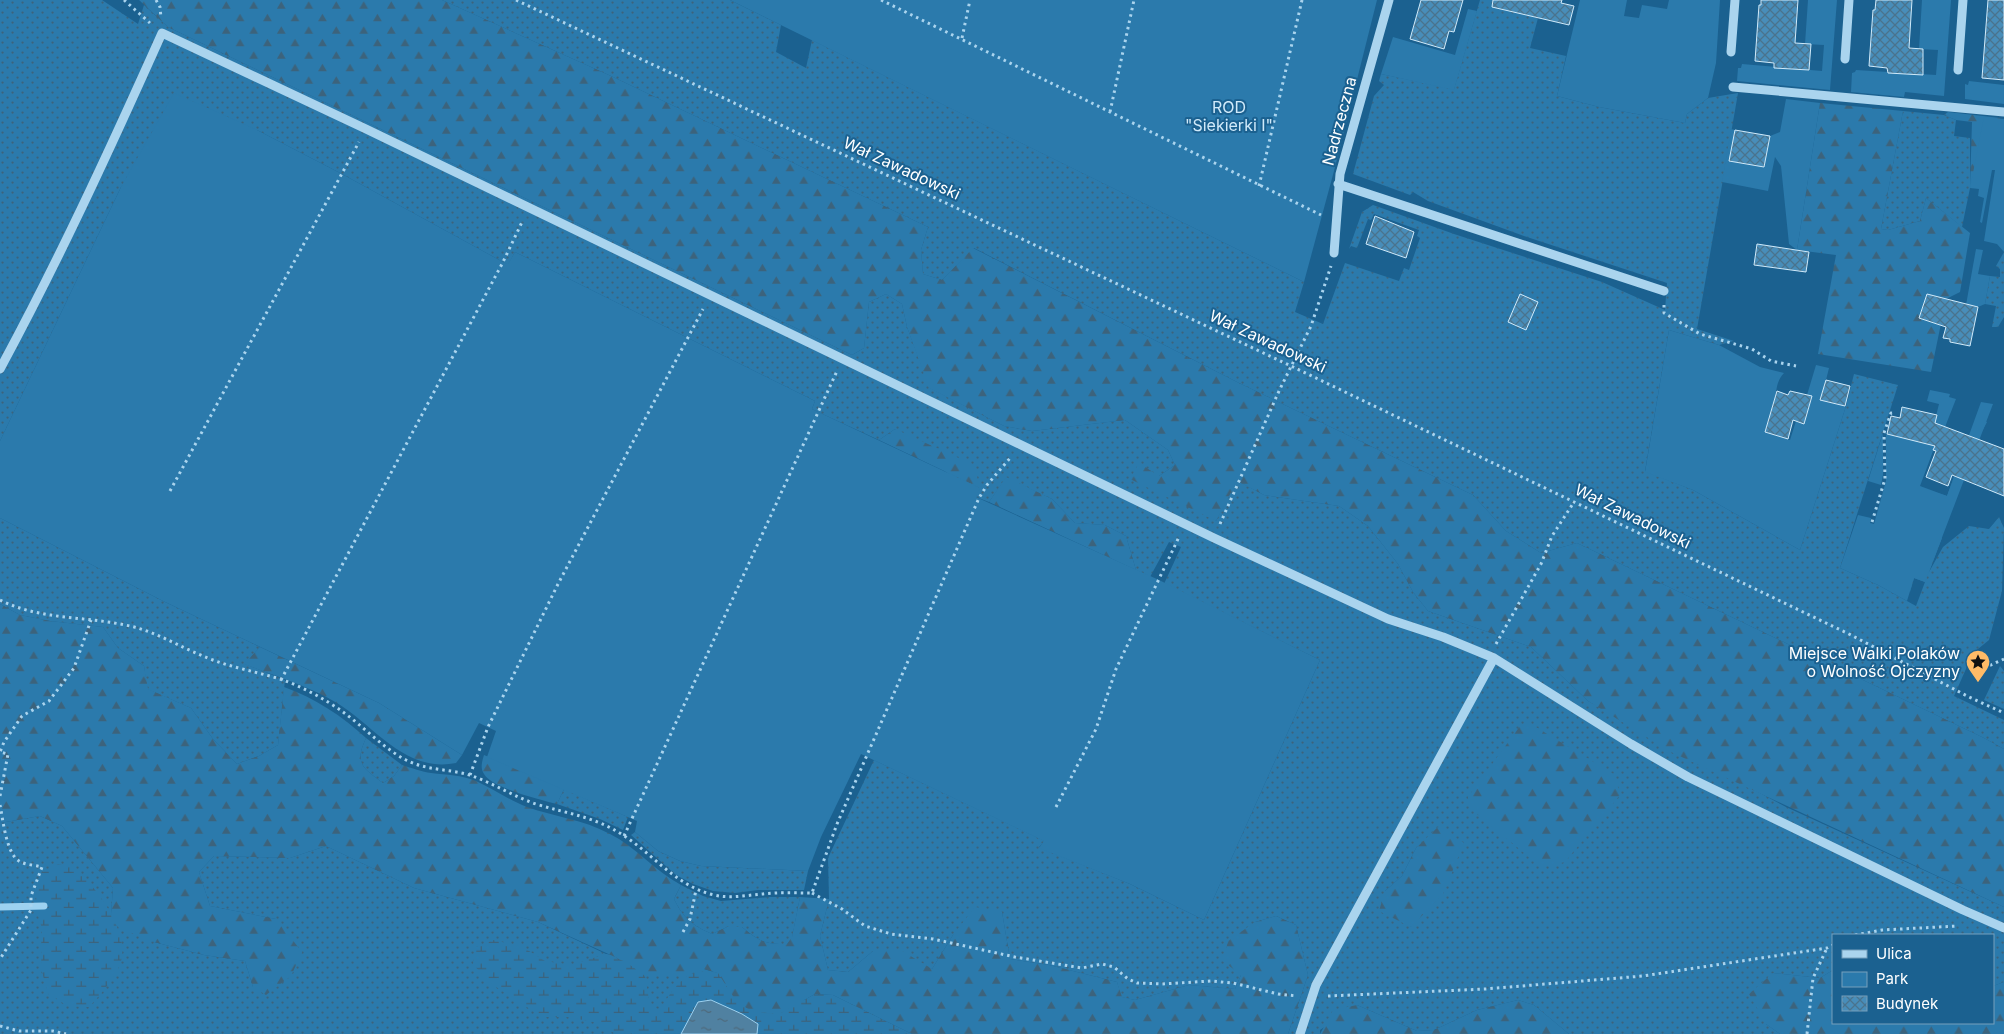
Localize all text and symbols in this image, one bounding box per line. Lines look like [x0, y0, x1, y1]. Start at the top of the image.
street label: Nadrzeczna [1318, 74, 1360, 168]
park label: ROD "Siekierki I" [1185, 97, 1273, 135]
street label: Wał Zawadowski [840, 132, 964, 204]
street label: Wał Zawadowski [1206, 305, 1330, 377]
street label: Wał Zawadowski [1572, 479, 1694, 553]
place label: Miejsce Walki Polaków o Wolność Ojczyzny [1789, 643, 1960, 681]
place icon: Miejsce Walki Polaków o Wolność Ojczyzny [1965, 649, 1991, 683]
legend [1832, 934, 1994, 1024]
text: Ulica [1876, 944, 1912, 963]
text: Park [1876, 969, 1909, 988]
text: Budynek [1876, 994, 1939, 1013]

